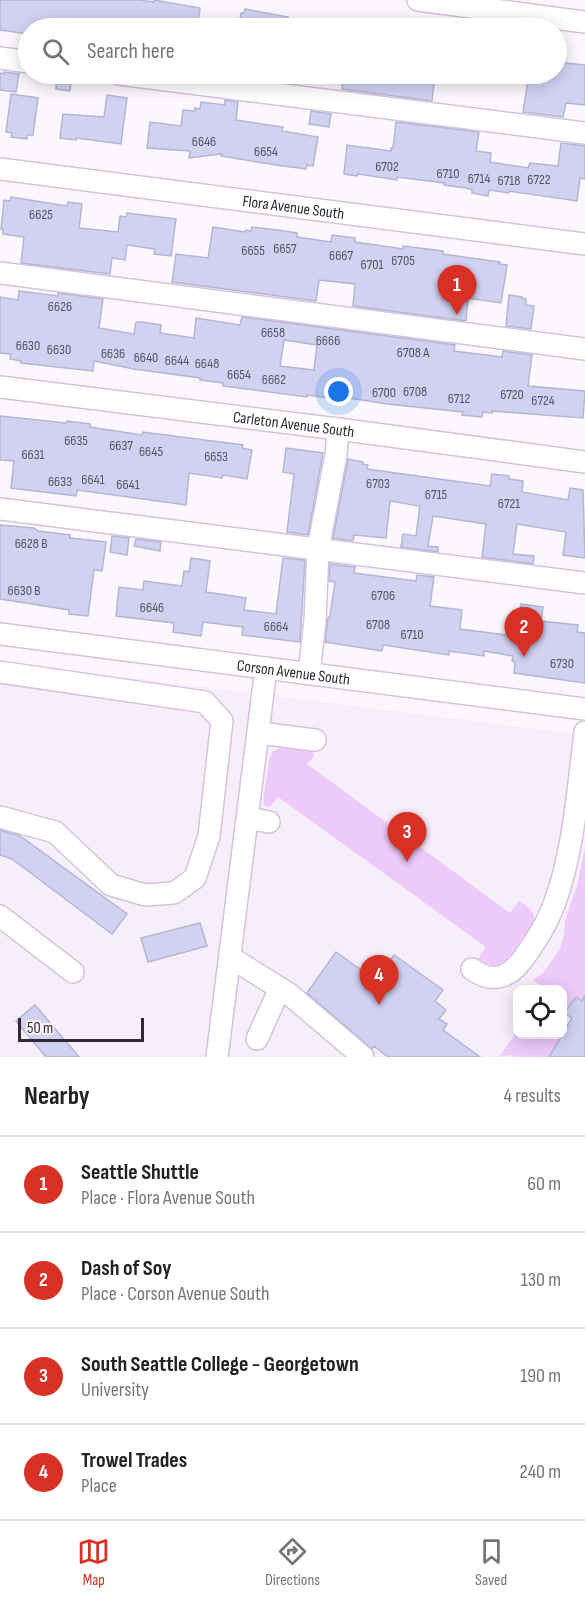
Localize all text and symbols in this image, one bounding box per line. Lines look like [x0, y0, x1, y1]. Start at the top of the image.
search box [18, 18, 567, 84]
icon: search [39, 35, 72, 68]
text: Search here [87, 38, 174, 65]
house number: 6646 [192, 133, 216, 150]
house number: 6654 [254, 143, 278, 160]
house number: 6702 [375, 158, 399, 175]
house number: 6710 [437, 165, 459, 182]
house number: 6714 [468, 170, 490, 187]
house number: 6722 [527, 171, 551, 188]
house number: 6718 [498, 172, 520, 189]
street label: Flora Avenue South [241, 192, 345, 224]
house number: 6625 [29, 206, 53, 223]
house number: 6657 [273, 240, 297, 257]
house number: 6655 [241, 242, 265, 259]
house number: 6667 [329, 247, 353, 264]
house number: 6705 [391, 252, 415, 269]
house number: 6701 [361, 256, 384, 273]
pin: 1 [438, 266, 476, 315]
house number: 6626 [48, 298, 72, 315]
house number: 6658 [261, 324, 285, 341]
house number: 6666 [316, 332, 340, 349]
house number: 6630 [16, 337, 40, 354]
house number: 6630 [47, 341, 71, 358]
house number: 6708 A [397, 344, 430, 361]
house number: 6636 [101, 345, 125, 362]
house number: 6640 [134, 349, 158, 366]
house number: 6644 [165, 352, 189, 369]
house number: 6648 [195, 355, 219, 372]
house number: 6654 [227, 366, 251, 383]
house number: 6662 [262, 371, 286, 388]
your location [324, 377, 353, 406]
house number: 6708 [403, 383, 427, 400]
house number: 6700 [372, 384, 396, 401]
house number: 6720 [500, 386, 524, 403]
house number: 6712 [448, 390, 471, 407]
house number: 6724 [531, 392, 555, 409]
street label: Carleton Avenue South [232, 408, 355, 442]
house number: 6635 [64, 432, 88, 449]
house number: 6637 [109, 437, 133, 454]
house number: 6645 [139, 443, 163, 460]
house number: 6631 [21, 446, 45, 463]
house number: 6653 [204, 448, 228, 465]
house number: 6641 [81, 471, 105, 488]
house number: 6633 [48, 473, 72, 490]
house number: 6703 [366, 475, 390, 492]
house number: 6641 [116, 476, 140, 493]
house number: 6715 [425, 486, 448, 503]
house number: 6721 [498, 495, 520, 512]
house number: 6628 B [15, 535, 47, 552]
house number: 6630 B [8, 582, 40, 599]
house number: 6706 [371, 587, 395, 604]
house number: 6646 [140, 599, 164, 616]
pin: 2 [504, 608, 544, 657]
house number: 6708 [366, 616, 390, 633]
house number: 6664 [264, 618, 288, 635]
house number: 6710 [401, 626, 423, 643]
house number: 6730 [550, 655, 574, 672]
street label: Corson Avenue South [236, 656, 351, 690]
pin: 3 [388, 812, 426, 862]
pin: 4 [360, 956, 398, 1005]
map controls [513, 985, 567, 1039]
button: locate [513, 985, 567, 1039]
scale bar [18, 1015, 144, 1042]
text: 50 m [27, 1019, 53, 1038]
text: Nearby [24, 1081, 90, 1112]
text: 4 results [504, 1084, 561, 1108]
text: Seattle Shuttle [81, 1159, 199, 1186]
text: 1 [40, 1172, 47, 1196]
text: 60 m [527, 1172, 561, 1196]
text: Place · Flora Avenue South [81, 1186, 255, 1210]
text: Dash of Soy [81, 1255, 171, 1282]
text: 2 [39, 1268, 48, 1292]
text: 130 m [521, 1268, 561, 1292]
text: Place · Corson Avenue South [81, 1282, 270, 1306]
text: South Seattle College - Georgetown [81, 1351, 359, 1378]
text: 3 [39, 1364, 48, 1388]
text: 190 m [520, 1364, 561, 1388]
text: University [81, 1378, 149, 1402]
text: Trowel Trades [81, 1447, 187, 1474]
text: 4 [39, 1460, 48, 1484]
text: 240 m [520, 1460, 561, 1484]
text: Place [81, 1474, 117, 1498]
tab: Map [77, 1535, 110, 1590]
tab: Directions [265, 1535, 320, 1590]
tab: Saved [475, 1535, 508, 1590]

